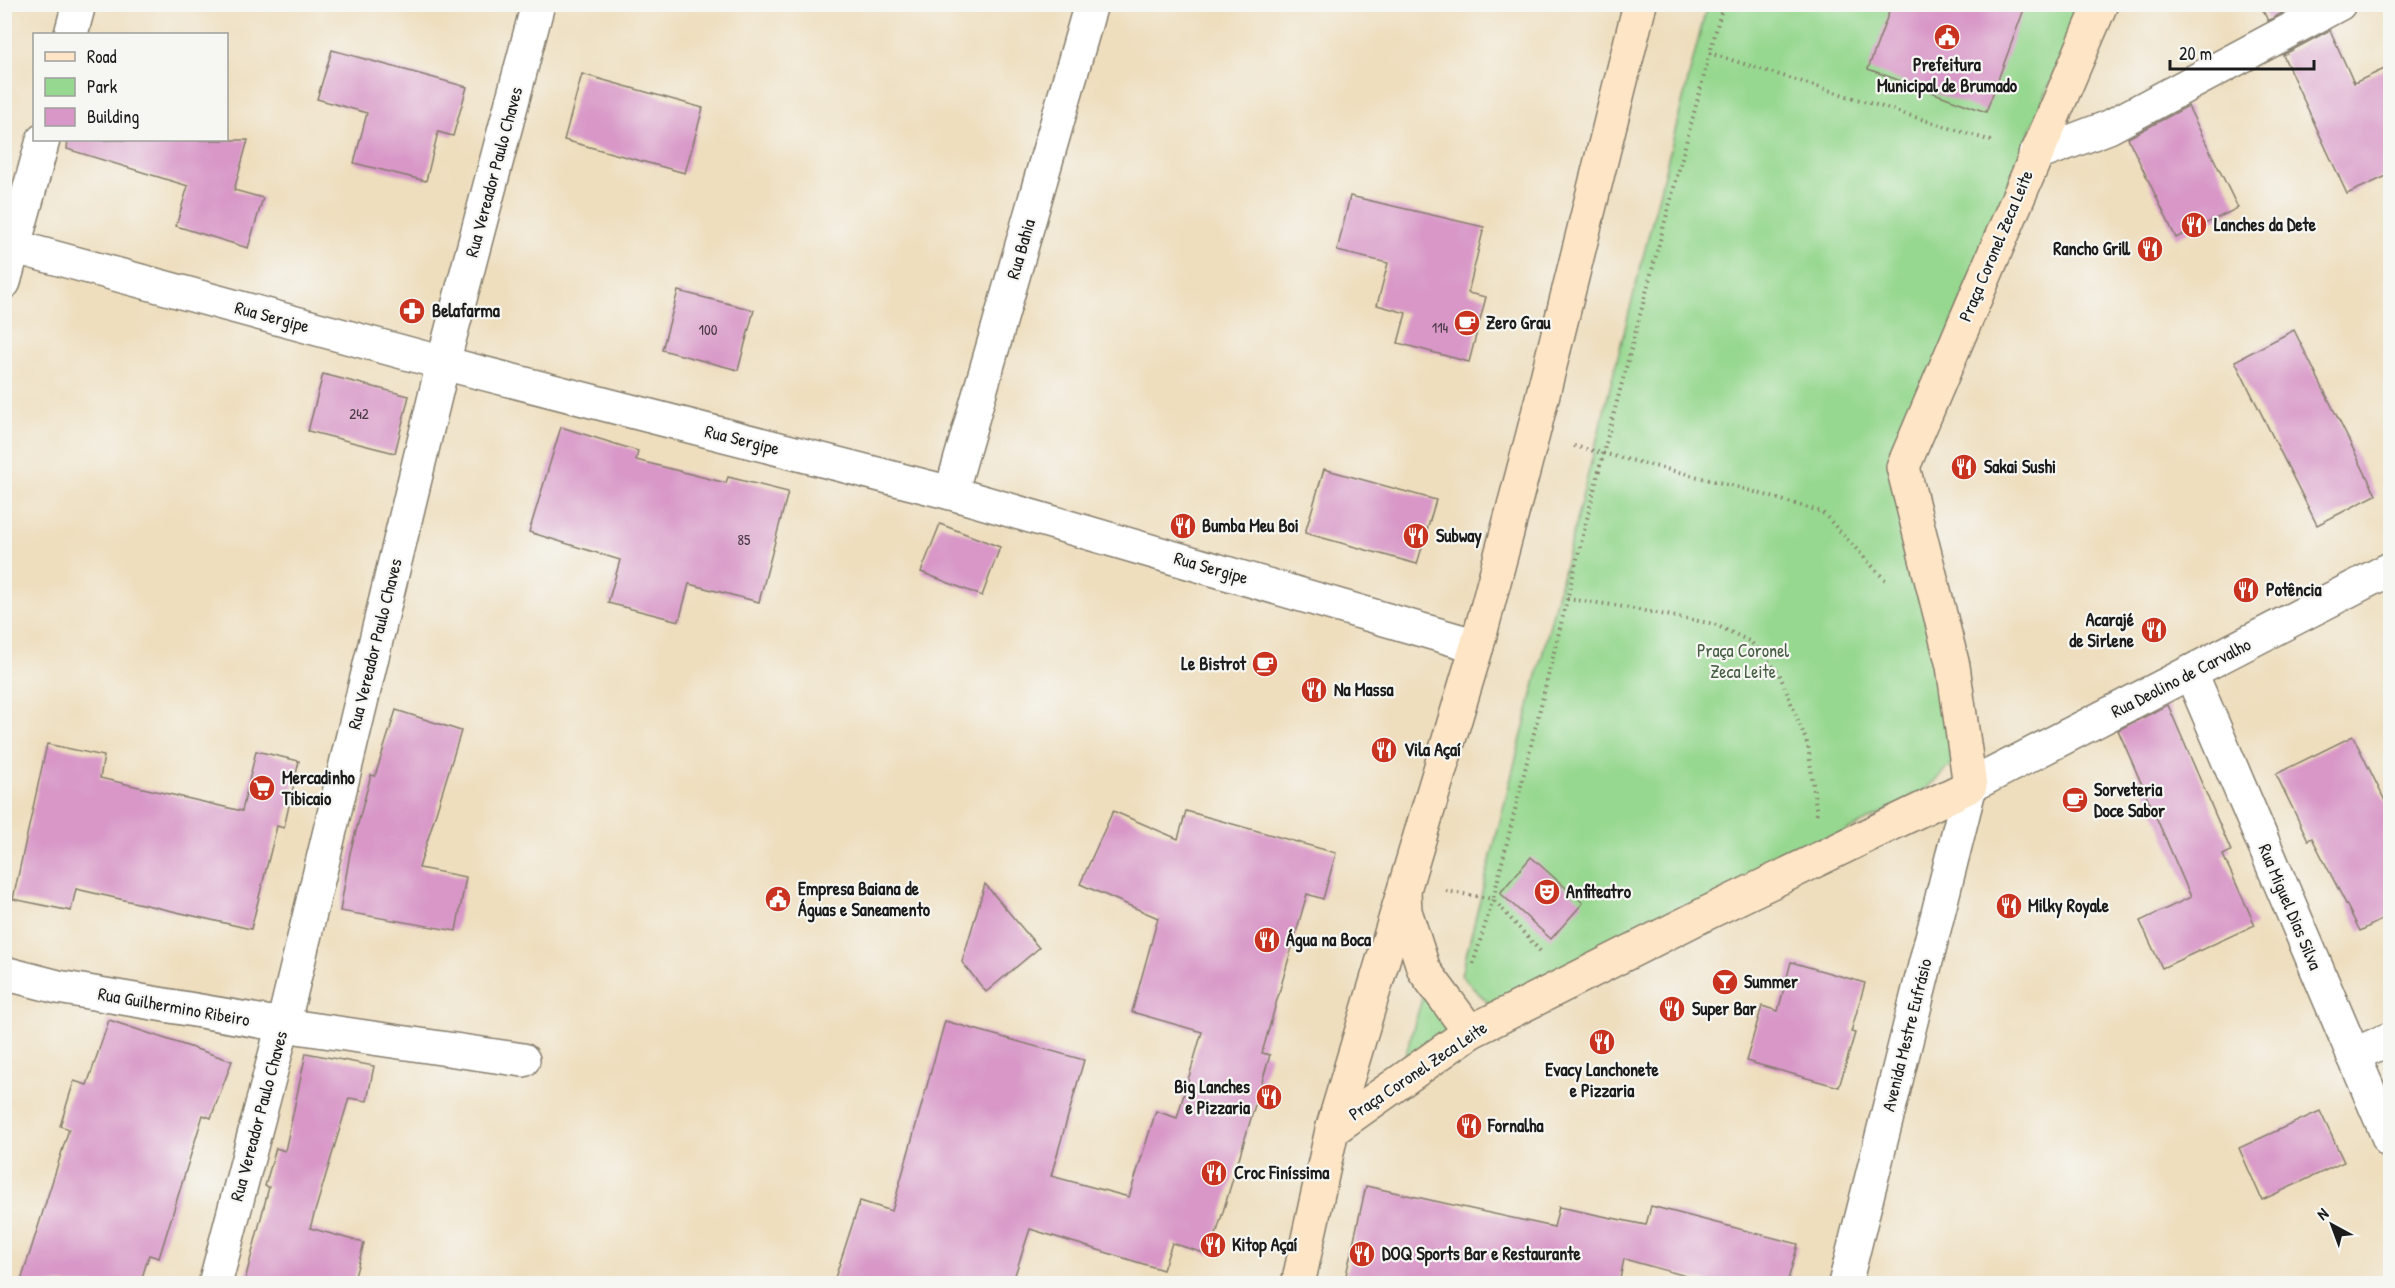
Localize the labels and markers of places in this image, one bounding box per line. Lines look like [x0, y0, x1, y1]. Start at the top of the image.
public building icon: Prefeitura Municipal de Brumado [1932, 22, 1962, 52]
place label: Prefeitura Municipal de Brumado [1877, 52, 2018, 99]
restaurant icon: Lanches da Dete [2179, 210, 2209, 240]
place label: Lanches da Dete [2214, 212, 2317, 237]
restaurant icon: Rancho Grill [2135, 234, 2165, 264]
place label: Rancho Grill [2053, 236, 2131, 261]
pharmacy icon: Belafarma [397, 296, 427, 326]
place label: Belafarma [432, 298, 501, 323]
cafe icon: Zero Grau [1452, 308, 1482, 338]
place label: Zero Grau [1486, 310, 1551, 335]
restaurant icon: Sakai Sushi [1949, 452, 1979, 482]
place label: Sakai Sushi [1984, 454, 2056, 479]
restaurant icon: Bumba Meu Boi [1168, 511, 1198, 541]
place label: Bumba Meu Boi [1202, 513, 1299, 538]
restaurant icon: Subway [1401, 521, 1431, 551]
place label: Subway [1436, 523, 1482, 549]
restaurant icon: Potência [2231, 575, 2261, 605]
place label: Potência [2266, 577, 2322, 602]
place label: Acarajé de Sirlene [2069, 607, 2135, 653]
restaurant icon: Acarajé de Sirlene [2139, 615, 2169, 645]
cafe icon: Le Bistrot [1250, 649, 1280, 679]
place label: Le Bistrot [1181, 651, 1247, 676]
restaurant icon: Na Massa [1299, 675, 1329, 705]
place label: Na Massa [1334, 677, 1394, 702]
restaurant icon: Vila Açaí [1369, 735, 1399, 765]
place label: Vila Açaí [1404, 737, 1461, 762]
place label: Mercadinho Tibicaio [281, 765, 356, 811]
supermarket icon: Mercadinho Tibicaio [247, 773, 277, 803]
place label: Sorveteria Doce Sabor [2094, 777, 2165, 823]
cafe icon: Sorveteria Doce Sabor [2060, 785, 2090, 815]
place label: Empresa Baiana de Águas e Saneamento [798, 876, 931, 923]
theatre icon: Anfiteatro [1532, 877, 1562, 907]
place label: Anfiteatro [1566, 879, 1632, 904]
public building icon: Empresa Baiana de Águas e Saneamento [763, 884, 793, 914]
restaurant icon: Milky Royale [1994, 891, 2024, 921]
place label: Milky Royale [2028, 893, 2110, 919]
restaurant icon: Água na Boca [1252, 925, 1282, 955]
place label: Água na Boca [1286, 927, 1372, 953]
bar icon: Summer [1710, 967, 1740, 997]
place label: Summer [1744, 969, 1798, 994]
restaurant icon: Super Bar [1657, 994, 1687, 1024]
place label: Super Bar [1692, 996, 1757, 1022]
restaurant icon: Evacy Lanchonete e Pizzaria [1587, 1027, 1617, 1057]
place label: Evacy Lanchonete e Pizzaria [1545, 1057, 1659, 1103]
place label: Big Lanches e Pizzaria [1174, 1074, 1251, 1120]
restaurant icon: Big Lanches e Pizzaria [1254, 1082, 1284, 1112]
restaurant icon: Fornalha [1454, 1111, 1484, 1141]
place label: Fornalha [1487, 1113, 1544, 1138]
restaurant icon: Croc Finíssima [1199, 1158, 1229, 1188]
place label: Croc Finíssima [1234, 1160, 1330, 1185]
restaurant icon: Kitop Açaí [1198, 1230, 1228, 1260]
place label: Kitop Açaí [1232, 1232, 1298, 1258]
restaurant icon: DOQ Sports Bar e Restaurante [1347, 1239, 1377, 1269]
place label: DOQ Sports Bar e Restaurante [1382, 1241, 1581, 1267]

